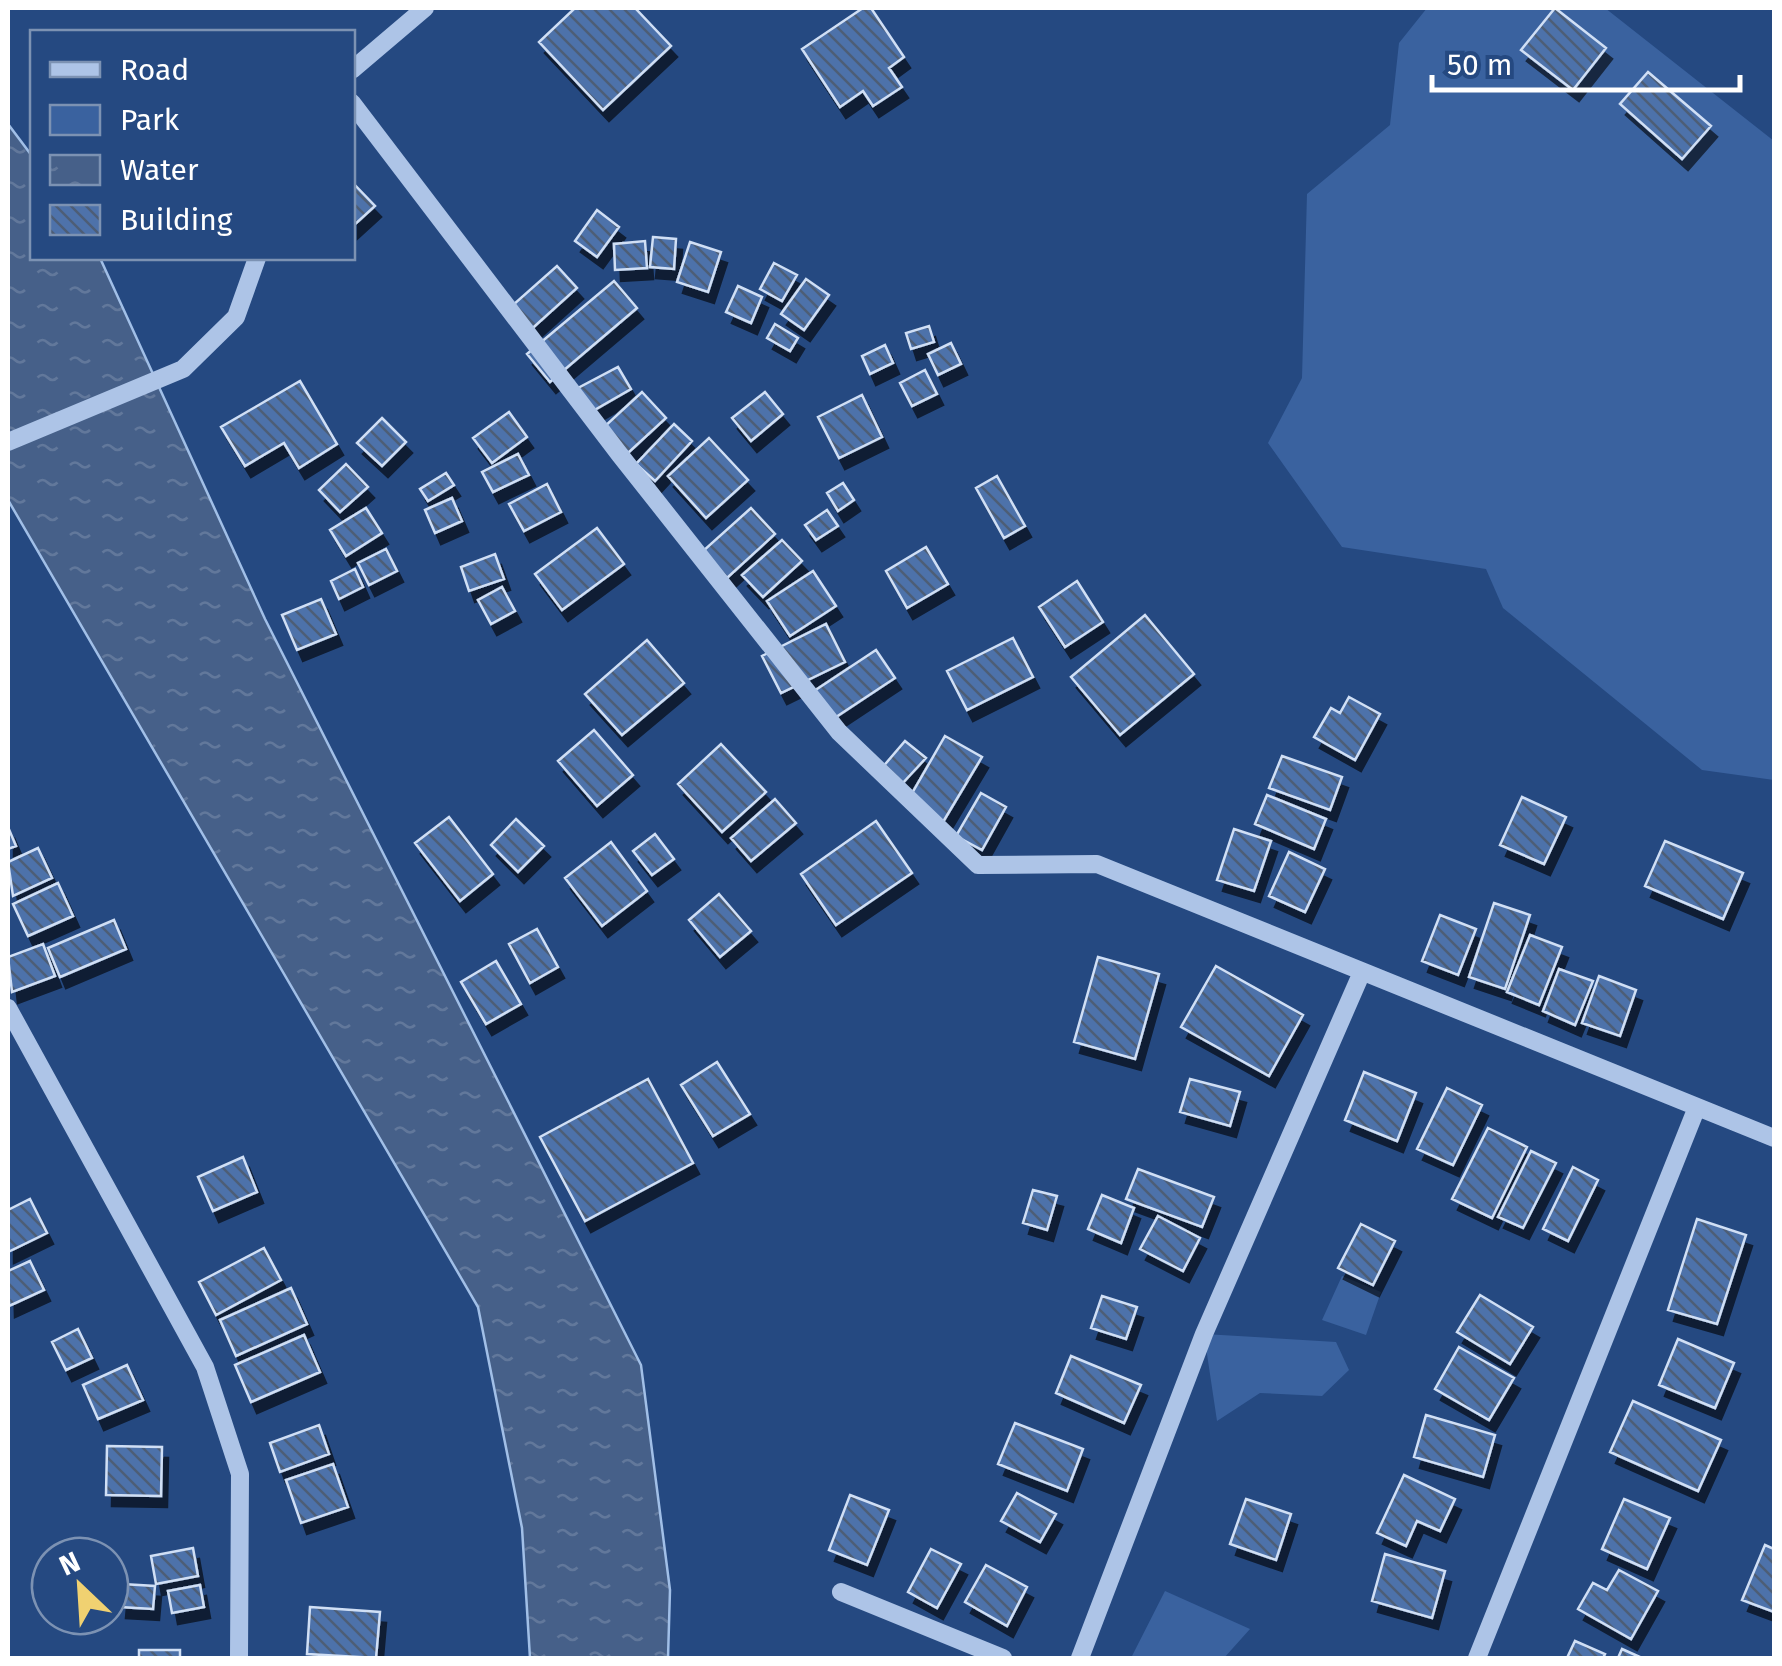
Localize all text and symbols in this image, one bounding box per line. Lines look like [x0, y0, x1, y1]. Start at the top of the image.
legend [30, 30, 355, 260]
scale bar [1432, 30, 1740, 92]
text: 50 m [1447, 47, 1512, 83]
text: Road [120, 52, 189, 88]
text: Park [120, 102, 180, 138]
text: Water [120, 152, 199, 188]
text: Building [120, 202, 233, 238]
north arrow [30, 1536, 130, 1636]
text: N [54, 1545, 85, 1583]

